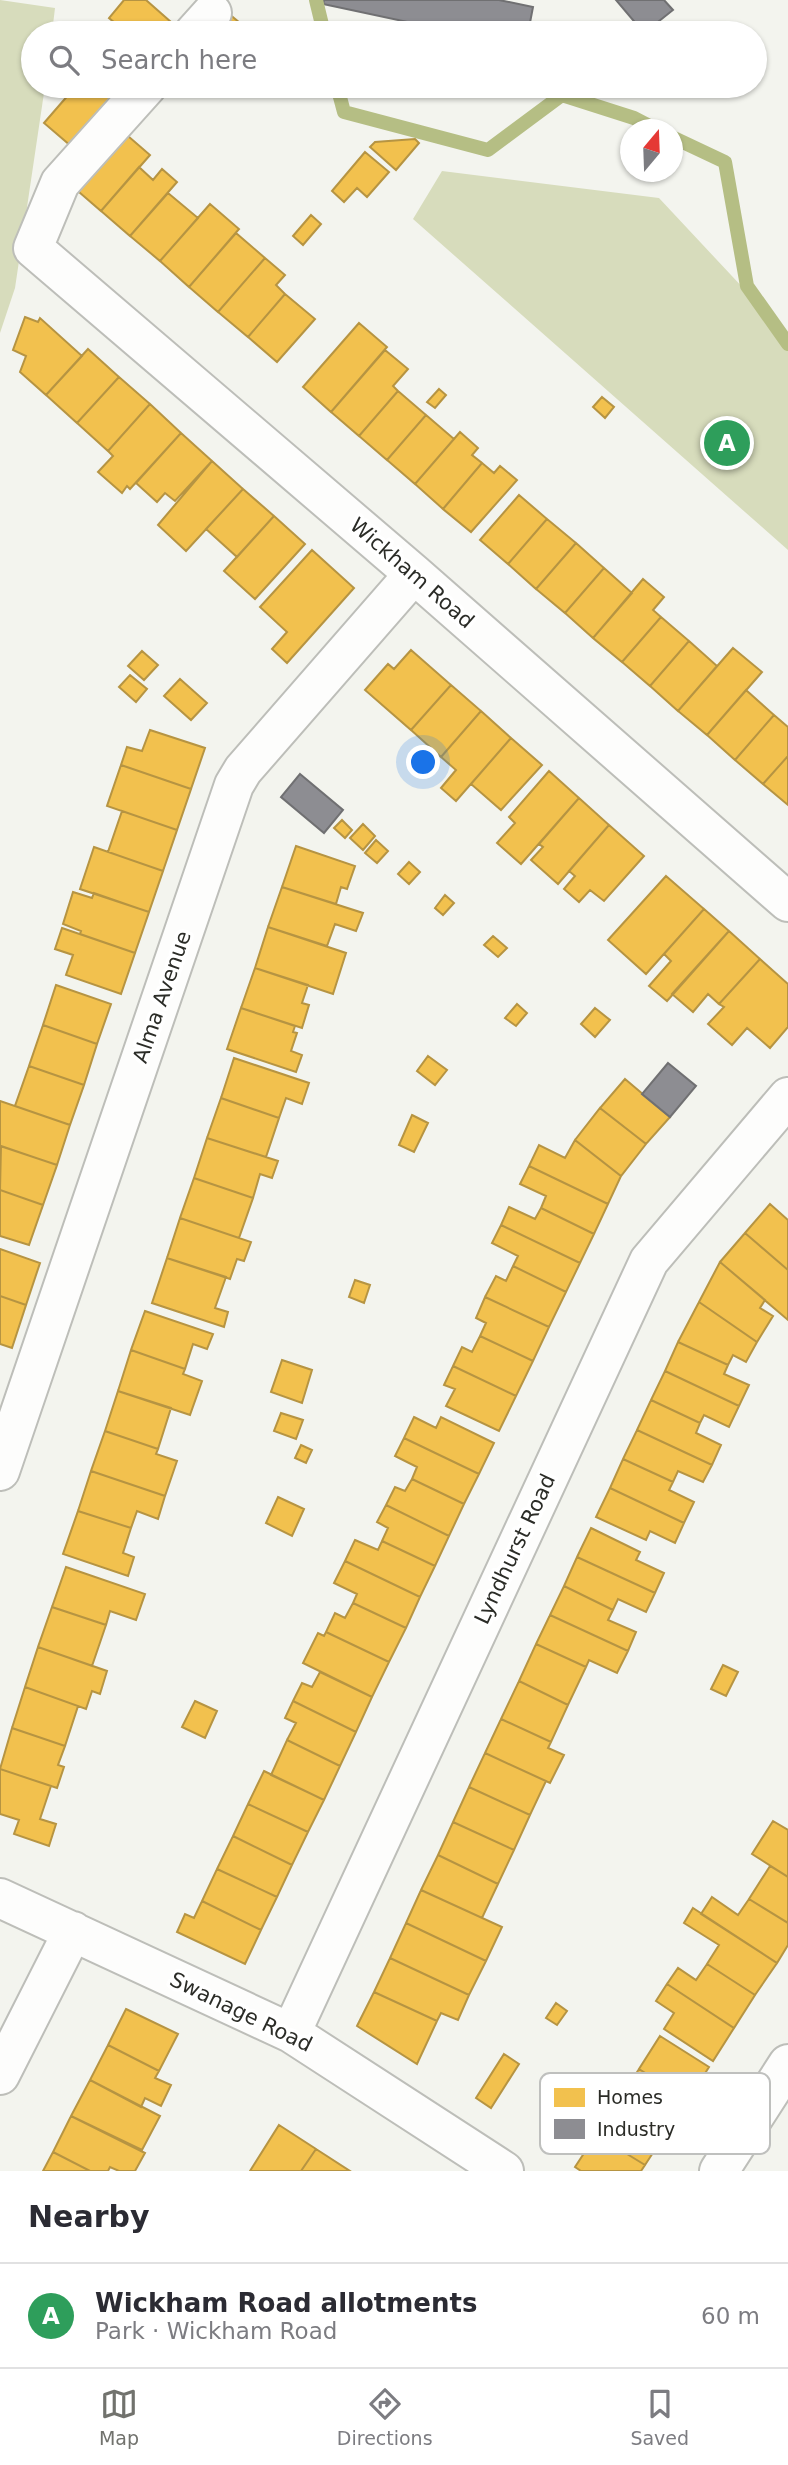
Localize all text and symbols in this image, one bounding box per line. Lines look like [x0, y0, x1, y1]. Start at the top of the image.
search box [21, 21, 767, 98]
icon: search [45, 41, 83, 79]
text: Search here [101, 45, 257, 75]
north arrow [620, 119, 683, 182]
pin: A [704, 417, 750, 469]
street label: Wickham Road [345, 513, 479, 633]
your location [406, 745, 440, 779]
street label: Alma Avenue [128, 928, 196, 1066]
street label: Lyndhurst Road [470, 1470, 560, 1628]
street label: Swanage Road [166, 1967, 316, 2057]
legend [540, 2073, 770, 2154]
text: Homes [597, 2086, 663, 2108]
text: Industry [597, 2118, 675, 2140]
text: Nearby [28, 2199, 150, 2234]
text: Wickham Road allotments [95, 2288, 477, 2318]
text: A [42, 2303, 60, 2329]
text: 60 m [701, 2303, 760, 2329]
text: Park · Wickham Road [95, 2318, 337, 2344]
tab: Map [99, 2385, 139, 2449]
tab: Directions [337, 2385, 433, 2449]
tab: Saved [630, 2385, 689, 2449]

